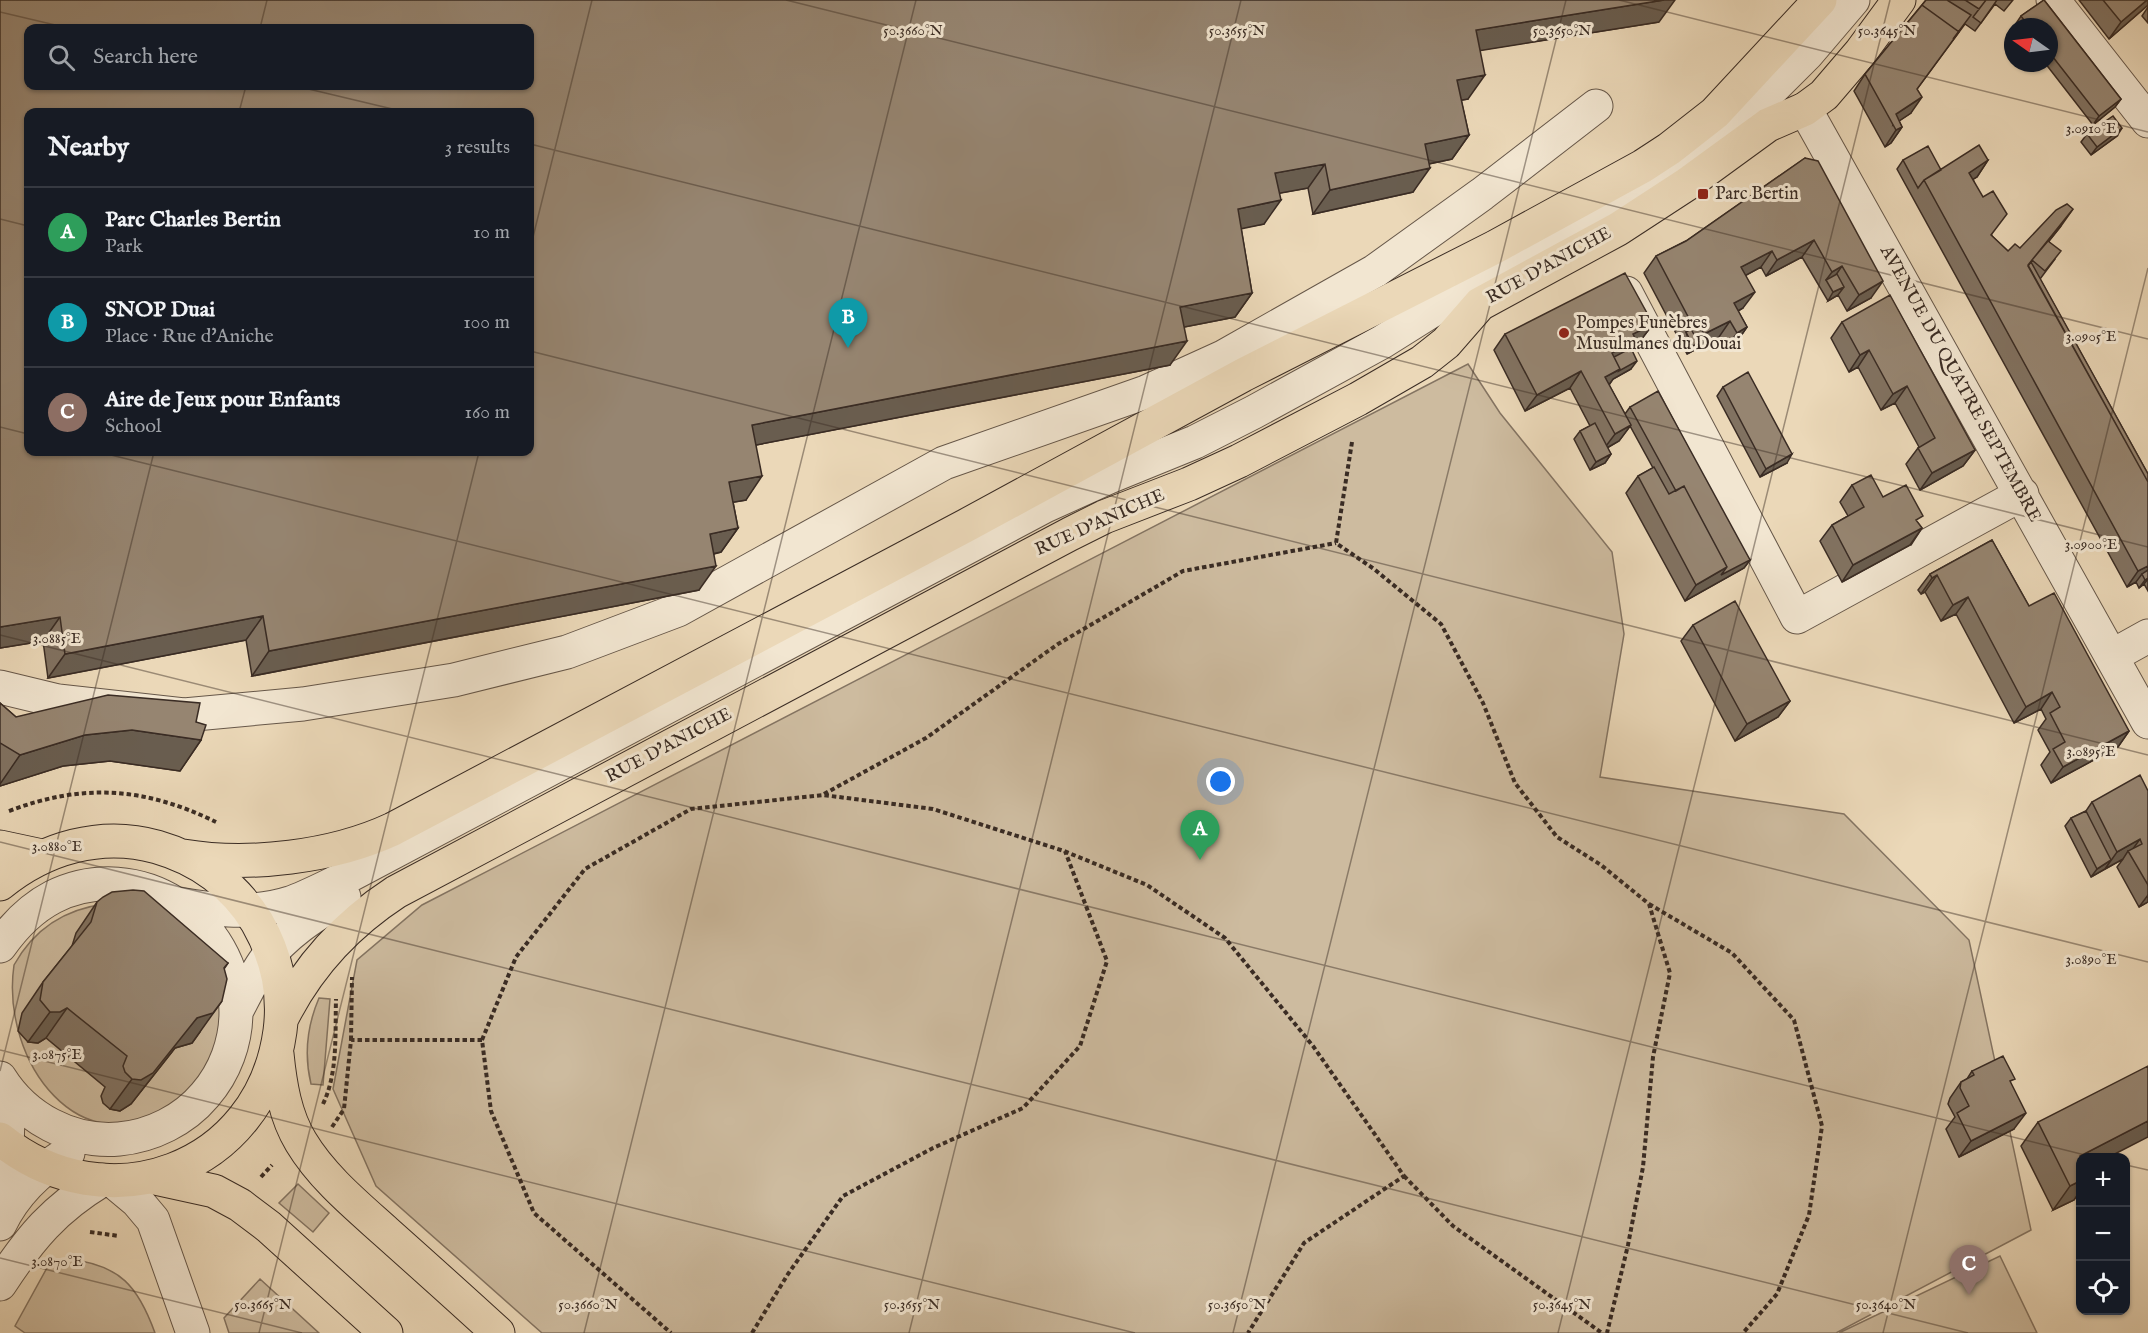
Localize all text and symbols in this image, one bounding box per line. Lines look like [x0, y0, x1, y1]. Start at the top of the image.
north arrow [2004, 18, 2058, 72]
text: 50.3660°N [883, 21, 943, 40]
text: 50.3655°N [1209, 21, 1265, 40]
text: 50.3650°N [1533, 21, 1591, 40]
text: 50.3645°N [1858, 21, 1916, 40]
search box [24, 24, 534, 90]
icon: search [45, 41, 78, 74]
text: Search here [93, 43, 198, 71]
text: 3.0910°E [2066, 119, 2116, 138]
text: Nearby [48, 131, 129, 164]
text: 3 results [445, 135, 510, 160]
place label: Parc Bertin [1715, 183, 1799, 206]
marker: Parc Bertin [1696, 187, 1710, 201]
text: Parc Charles Bertin [105, 206, 281, 234]
text: A [61, 220, 74, 245]
text: 10 m [473, 220, 510, 245]
street label: RUE D'ANICHE [1482, 222, 1616, 310]
text: Park [105, 234, 143, 259]
street label: AVENUE DU QUATRE SEPTEMBRE [1874, 241, 2046, 526]
text: SNOP Duai [105, 296, 215, 324]
pin: B [828, 298, 868, 348]
text: B [61, 310, 74, 335]
text: 100 m [463, 310, 510, 335]
place label: Pompes Funèbres Musulmanes du Douai [1576, 312, 1741, 356]
text: Place · Rue d'Aniche [105, 324, 274, 349]
marker: Pompes Funèbres Musulmanes du Douai [1557, 326, 1571, 340]
text: 3.0905°E [2066, 327, 2116, 346]
text: Aire de Jeux pour Enfants [105, 386, 340, 414]
text: C [60, 400, 75, 425]
text: 160 m [464, 400, 510, 425]
text: School [105, 414, 161, 439]
street label: RUE D'ANICHE [1032, 484, 1168, 562]
text: 3.0900°E [2065, 535, 2117, 554]
text: 3.0885°E [33, 629, 81, 648]
street label: RUE D'ANICHE [602, 703, 736, 789]
text: 3.0895°E [2066, 742, 2116, 761]
your location [1206, 767, 1235, 796]
pin: A [1180, 810, 1220, 860]
text: 3.0880°E [32, 837, 82, 856]
text: 3.0890°E [2065, 950, 2117, 969]
text: 3.0875°E [32, 1045, 82, 1064]
map controls [2076, 1153, 2130, 1315]
button: + [2076, 1153, 2130, 1207]
button: − [2076, 1207, 2130, 1261]
pin: C [1950, 1246, 1988, 1295]
text: 3.0870°E [31, 1252, 83, 1271]
button: locate [2076, 1261, 2130, 1315]
text: 50.3665°N [234, 1295, 292, 1314]
text: 50.3660°N [558, 1295, 618, 1314]
text: 50.3655°N [884, 1295, 940, 1314]
text: 50.3650°N [1208, 1295, 1266, 1314]
text: 50.3645°N [1533, 1295, 1591, 1314]
text: 50.3640°N [1856, 1295, 1916, 1314]

